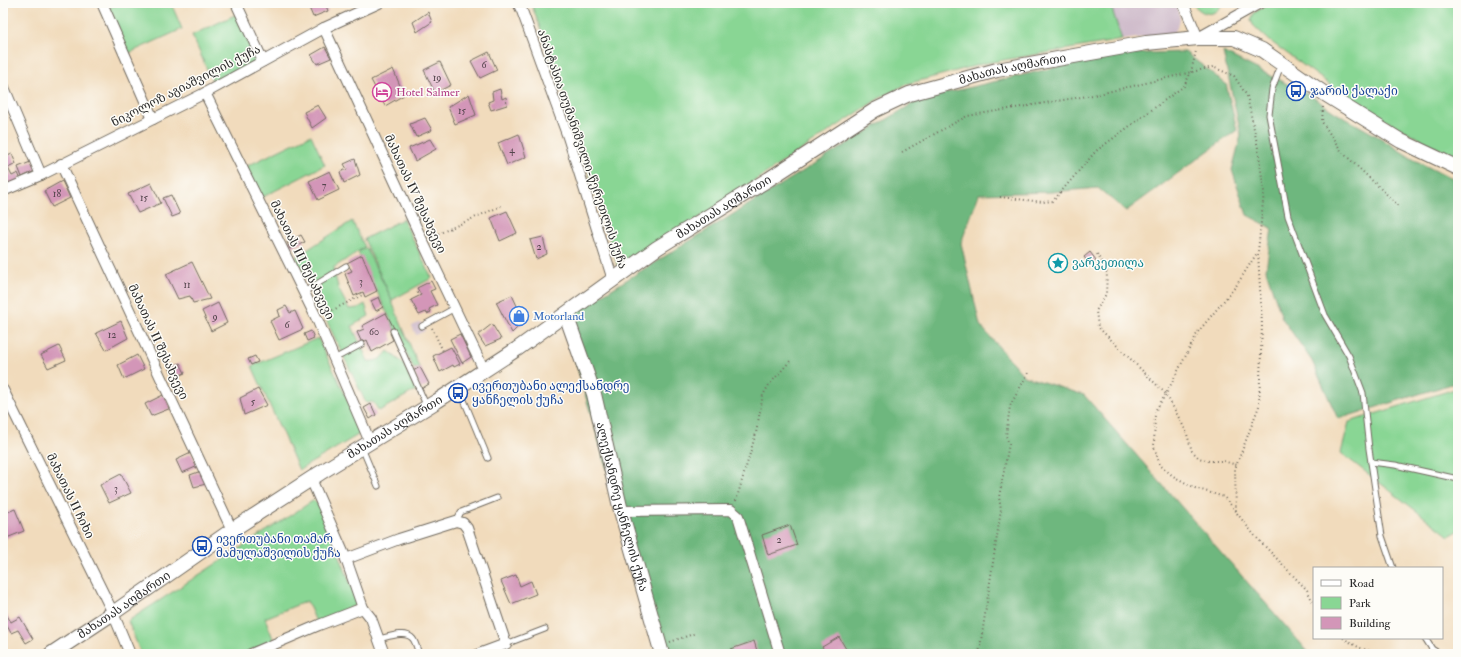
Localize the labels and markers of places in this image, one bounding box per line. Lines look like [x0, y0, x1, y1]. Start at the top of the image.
bus stop icon: ჯარის ქალაქი [1285, 80, 1307, 102]
hotel icon: Hotel Salmer [371, 81, 393, 103]
place label: ჯარის ქალაქი [1310, 84, 1398, 99]
place label: Hotel Salmer [396, 85, 460, 100]
place icon: ვარკეთილა [1047, 252, 1069, 274]
place label: ვარკეთილა [1072, 256, 1144, 271]
shop icon: Motorland [508, 305, 530, 327]
place label: Motorland [533, 309, 584, 324]
place label: ივერთუბანი ალექსანდრე ყანჩელის ქუჩა [472, 379, 630, 408]
bus stop icon: ივერთუბანი ალექსანდრე ყანჩელის ქუჩა [447, 382, 469, 404]
place label: ივერთუბანი თამარ მამულაშვილის ქუჩა [216, 532, 341, 561]
bus stop icon: ივერთუბანი თამარ მამულაშვილის ქუჩა [191, 535, 213, 557]

